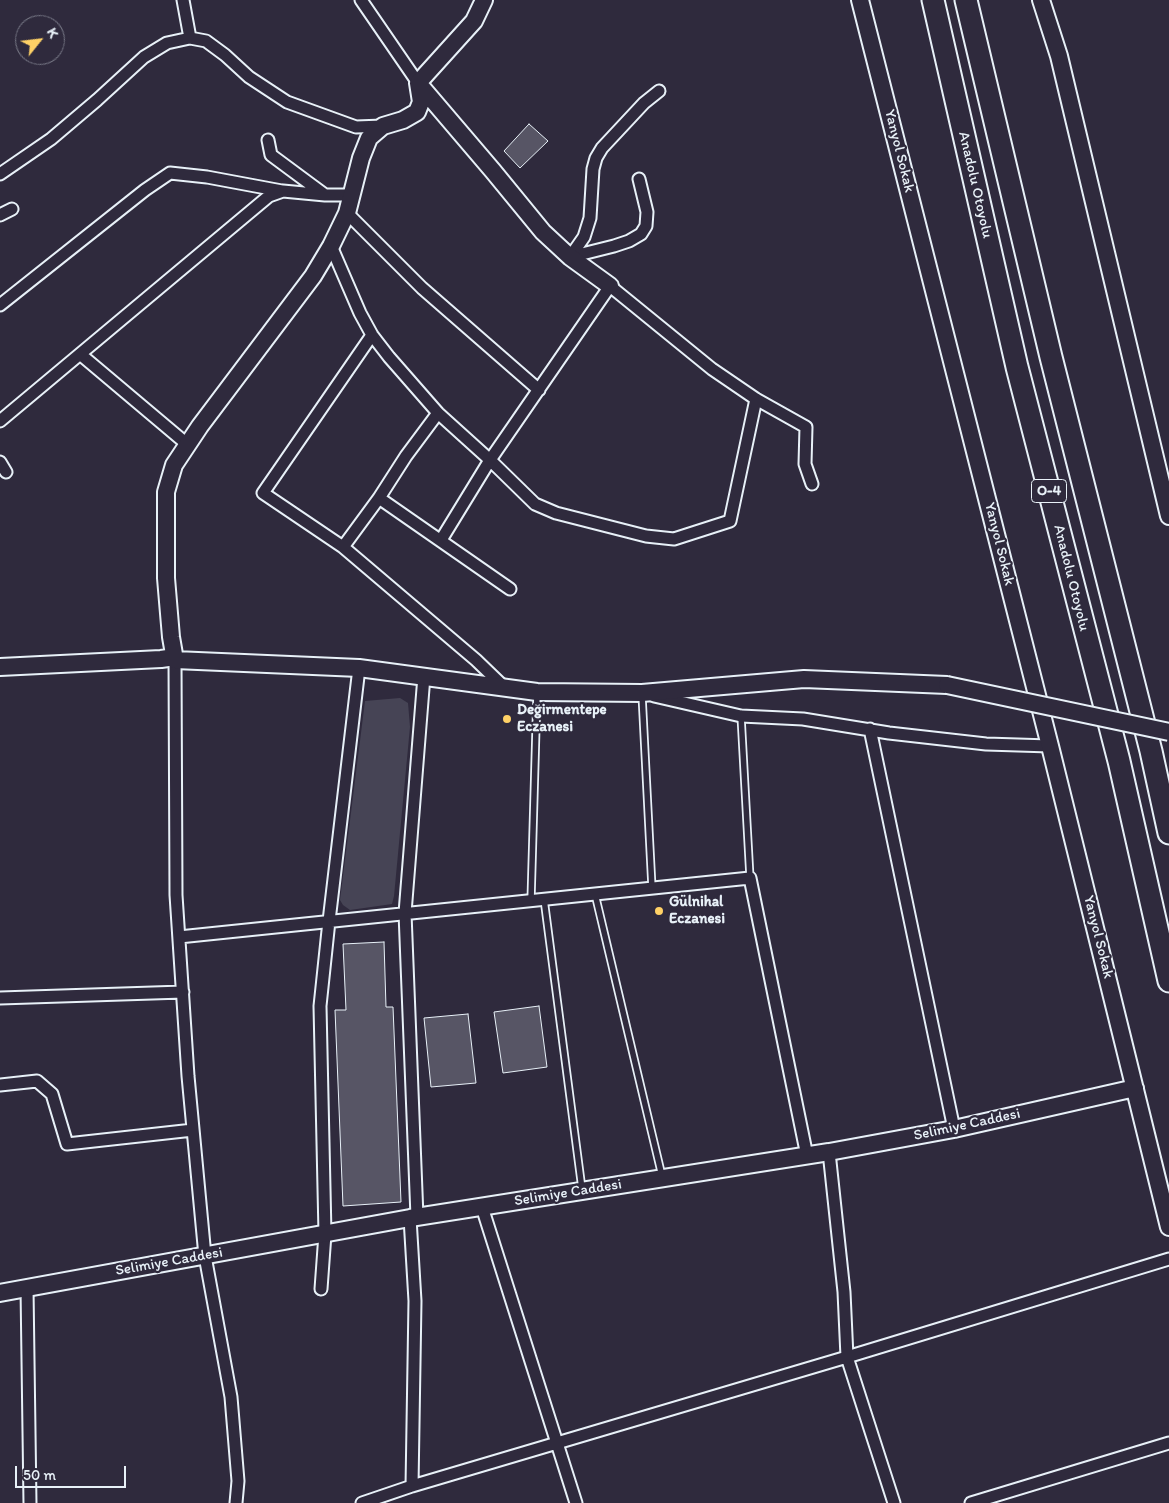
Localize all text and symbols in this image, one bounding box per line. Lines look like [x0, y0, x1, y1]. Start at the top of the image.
north arrow [15, 15, 65, 65]
text: K [43, 25, 62, 41]
street label: Yanyol Sokak [880, 108, 918, 194]
street label: Anadolu Otoyolu [954, 130, 996, 240]
road number: O-4 [1032, 480, 1066, 502]
street label: Yanyol Sokak [980, 501, 1018, 587]
street label: Anadolu Otoyolu [1049, 523, 1093, 633]
place label: Değirmentepe Eczanesi [517, 701, 607, 736]
marker: Değirmentepe Eczanesi [501, 713, 513, 725]
place label: Gülnihal Eczanesi [669, 893, 725, 928]
street label: Yanyol Sokak [1079, 894, 1117, 980]
marker: Gülnihal Eczanesi [653, 905, 665, 917]
street label: Selimiye Caddesi [912, 1105, 1022, 1145]
street label: Selimiye Caddesi [513, 1176, 623, 1210]
street label: Selimiye Caddesi [114, 1244, 224, 1280]
scale bar [18, 1456, 129, 1488]
text: 50 m [23, 1466, 56, 1484]

